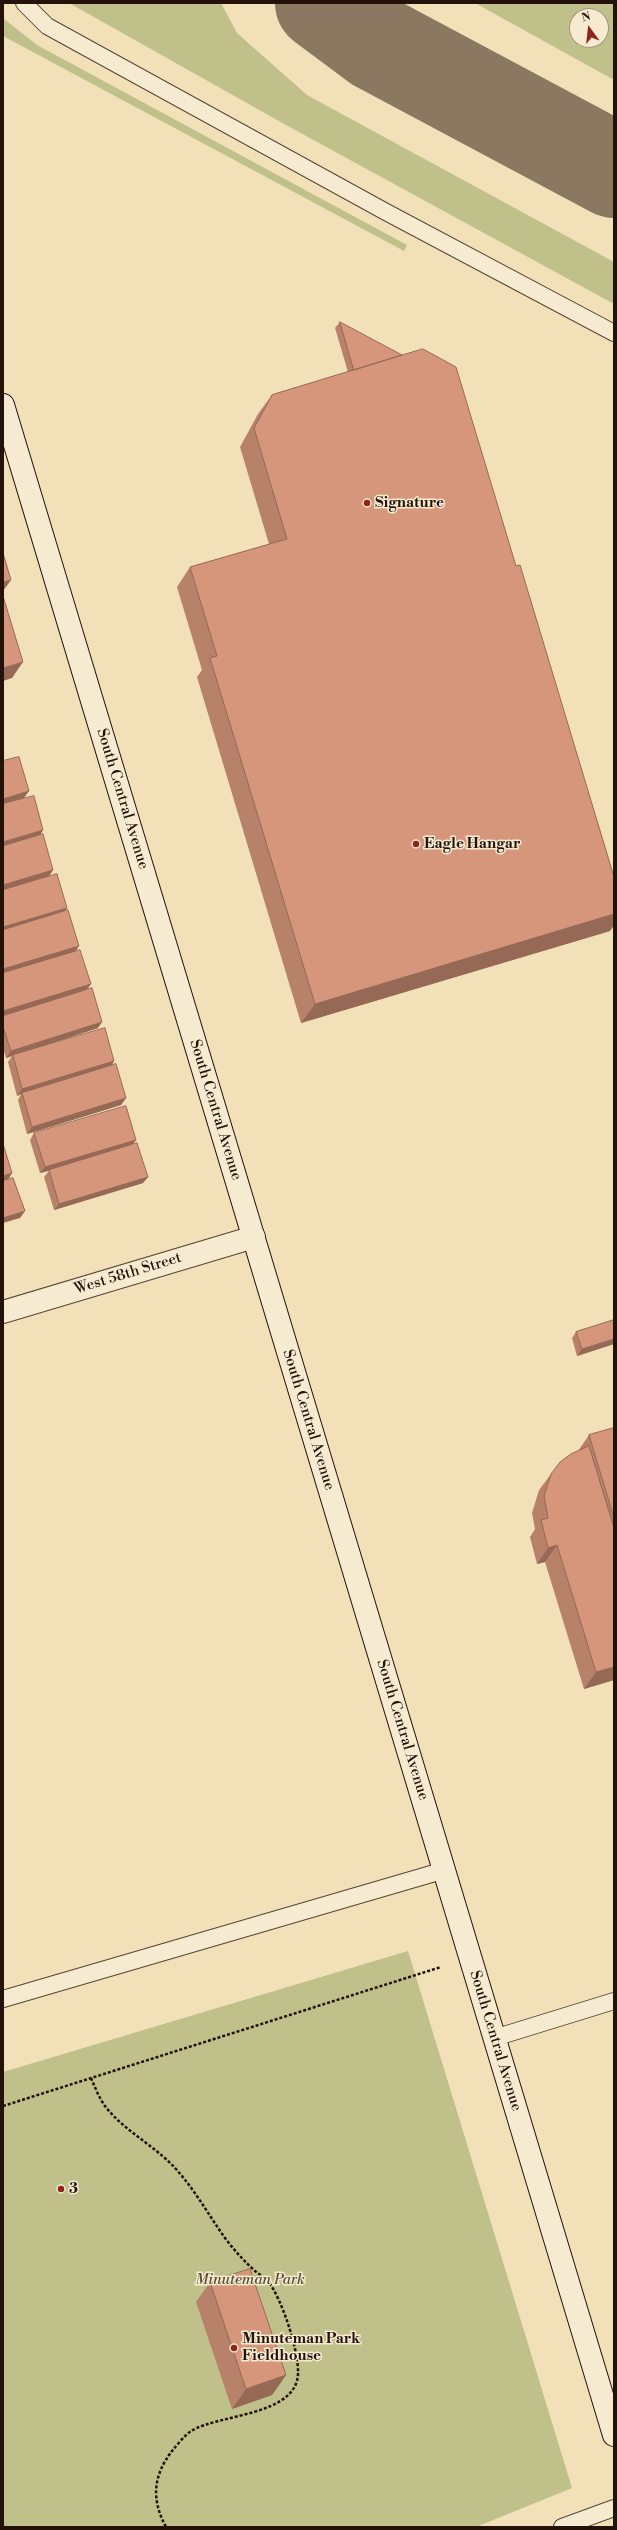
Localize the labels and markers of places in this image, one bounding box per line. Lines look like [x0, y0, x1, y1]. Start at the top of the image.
place label: Signature [375, 494, 444, 512]
marker: Signature [362, 498, 372, 508]
place label: Eagle Hangar [424, 835, 520, 853]
marker: Eagle Hangar [411, 839, 421, 849]
place label: 3 [69, 2180, 78, 2198]
marker: 3 [56, 2184, 66, 2194]
place label: Minuteman Park Fieldhouse [242, 2330, 360, 2365]
marker: Minuteman Park Fieldhouse [229, 2343, 239, 2353]

